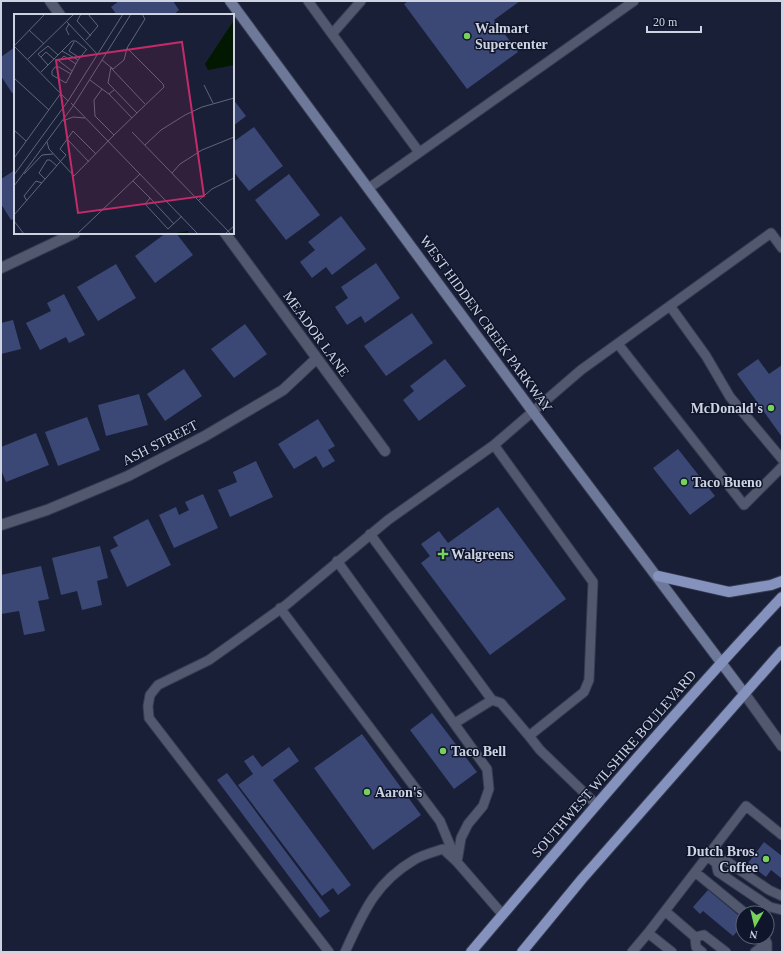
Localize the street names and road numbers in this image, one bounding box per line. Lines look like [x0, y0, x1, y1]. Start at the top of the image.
street label: WEST HIDDEN CREEK PARKWAY [417, 233, 555, 415]
street label: MEADOR LANE [280, 289, 352, 379]
street label: ASH STREET [120, 417, 201, 468]
street label: SOUTHWEST WILSHIRE BOULEVARD [529, 668, 699, 860]

